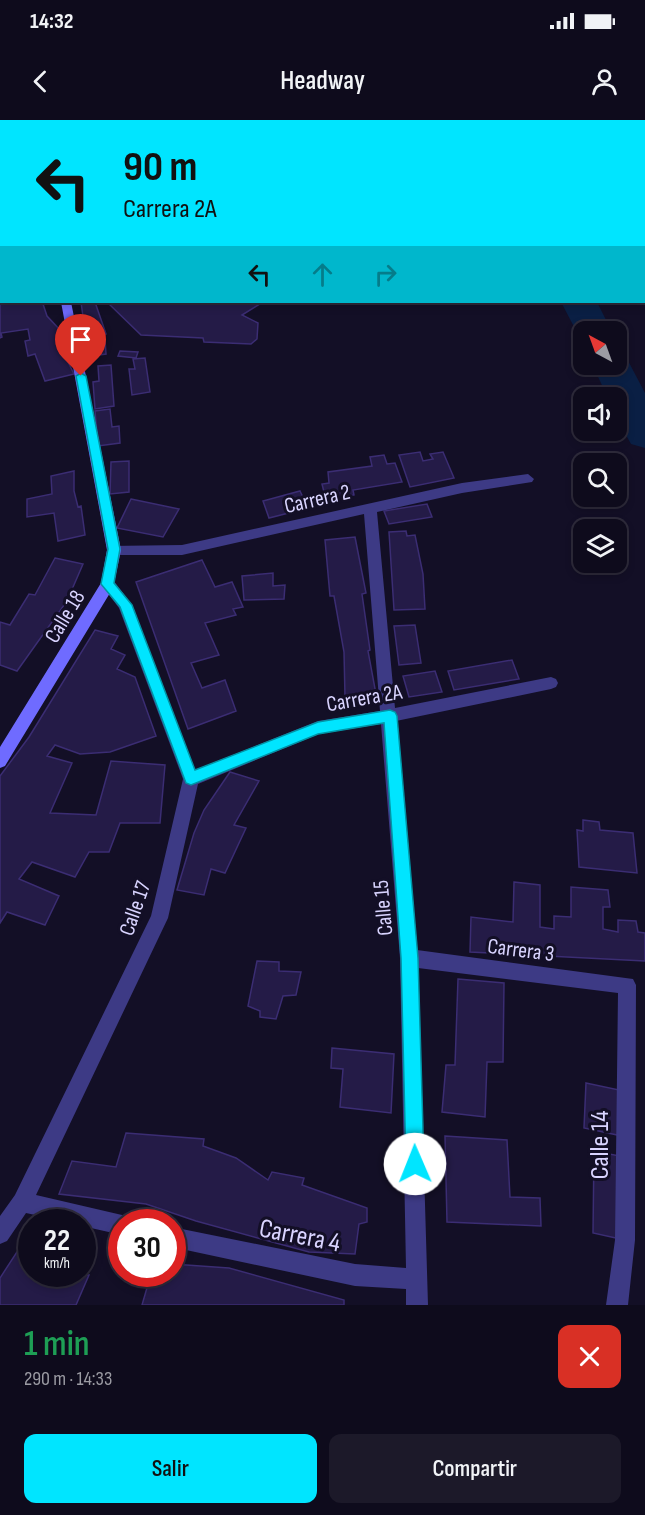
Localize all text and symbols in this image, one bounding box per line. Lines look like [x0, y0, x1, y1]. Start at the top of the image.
text: 14:32 [30, 8, 73, 35]
icon: back [24, 65, 57, 98]
text: Headway [280, 65, 365, 97]
icon: person [588, 65, 621, 98]
text: 90 m [123, 142, 197, 193]
icon: left [24, 144, 102, 222]
text: Carrera 2A [123, 193, 217, 225]
icon: left [243, 258, 276, 291]
icon: ahead [306, 258, 339, 291]
icon: right [369, 258, 402, 291]
pin [55, 314, 106, 376]
north arrow [573, 321, 627, 375]
map controls [573, 321, 627, 573]
icon: arrive [64, 323, 97, 356]
button: sound [573, 387, 627, 441]
button: search [573, 453, 627, 507]
street label: Carrera 2 [282, 479, 353, 520]
button: layers [573, 519, 627, 573]
street label: Calle 18 [39, 586, 91, 648]
street label: Carrera 2A [324, 678, 405, 718]
street label: Calle 17 [114, 878, 157, 939]
street label: Calle 15 [368, 879, 399, 937]
street label: Carrera 3 [486, 933, 556, 968]
street label: Calle 14 [584, 1111, 616, 1179]
position arrow [383, 1132, 447, 1196]
speed limit sign: 30 [108, 1209, 186, 1287]
street label: Carrera 4 [256, 1212, 343, 1260]
text: 22 [44, 1223, 70, 1259]
text: km/h [44, 1254, 70, 1273]
text: 1 min [24, 1323, 89, 1366]
button: close [558, 1325, 621, 1388]
text: 290 m · 14:33 [24, 1367, 112, 1391]
button: Salir [24, 1434, 317, 1503]
button: Compartir [329, 1434, 621, 1503]

